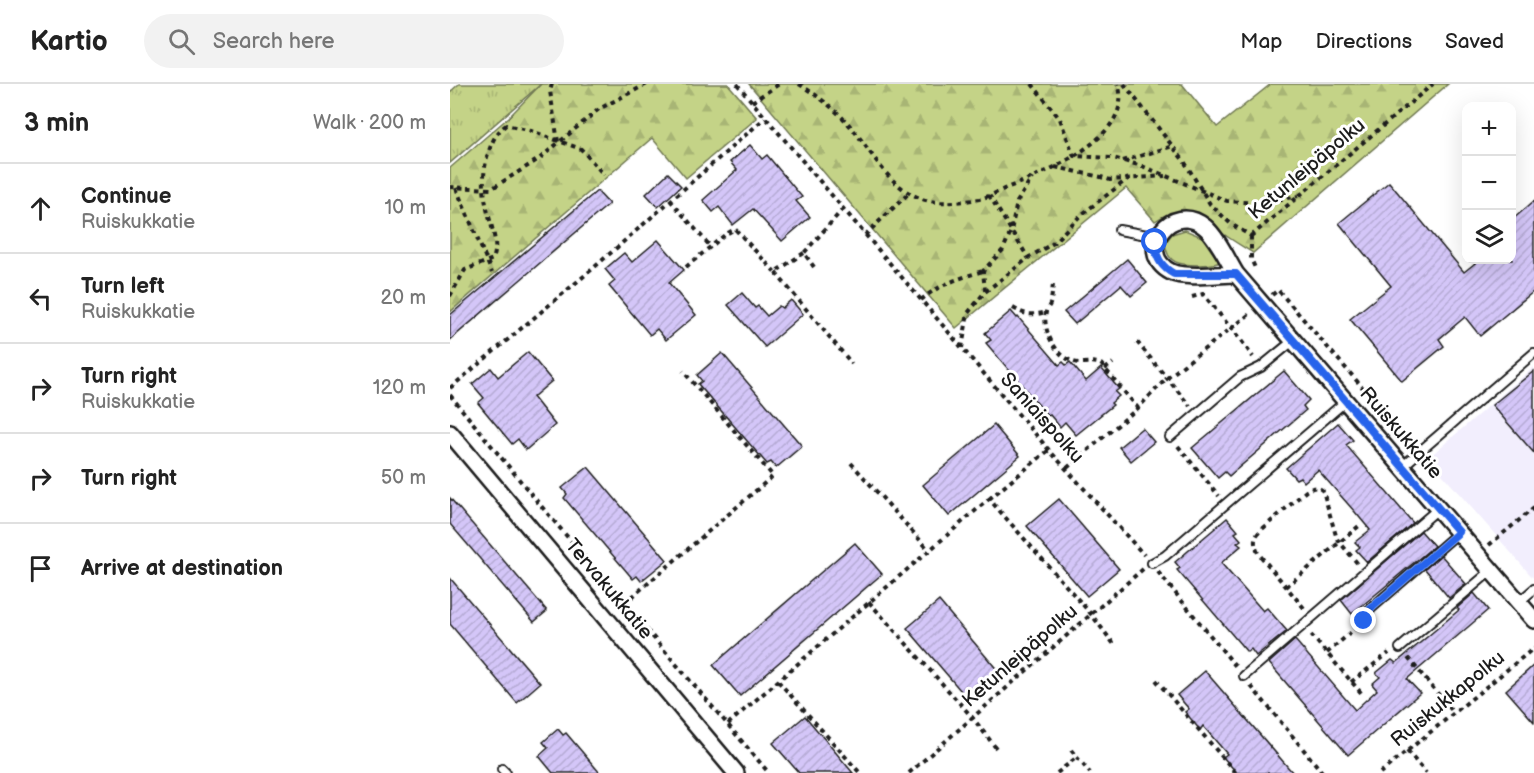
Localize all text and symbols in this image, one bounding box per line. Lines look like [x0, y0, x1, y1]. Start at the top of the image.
search box [144, 14, 564, 68]
text: Kartio [30, 25, 108, 58]
icon: search [165, 25, 198, 58]
text: Search here [213, 28, 335, 55]
text: Map [1240, 29, 1283, 54]
text: Directions [1316, 29, 1412, 54]
text: Saved [1445, 29, 1504, 54]
map controls [1462, 102, 1516, 264]
button: + [1462, 102, 1516, 156]
text: 3 min [24, 108, 89, 139]
text: Walk · 200 m [313, 111, 426, 135]
street label: Ketunleipäpolku [1244, 113, 1370, 225]
button: − [1462, 156, 1516, 210]
text: Continue [81, 183, 171, 210]
icon: ahead [24, 192, 57, 225]
text: 10 m [385, 196, 426, 220]
text: Ruiskukkatie [81, 210, 195, 234]
button: layers [1462, 210, 1516, 264]
route start [1141, 228, 1167, 254]
text: Turn left [81, 273, 165, 300]
icon: left [24, 282, 57, 315]
text: 20 m [381, 286, 426, 310]
text: Ruiskukkatie [81, 300, 195, 324]
text: Turn right [81, 363, 177, 390]
street label: Saniaispolku [995, 368, 1089, 468]
icon: right [24, 372, 57, 405]
text: 120 m [373, 376, 426, 400]
street label: Ruiskukkatie [1355, 382, 1448, 484]
text: Ruiskukkatie [81, 390, 195, 414]
icon: right [24, 462, 57, 495]
text: Turn right [81, 465, 177, 492]
text: 50 m [381, 466, 426, 490]
street label: Tervakukkatie [560, 534, 658, 644]
icon: arrive [24, 552, 57, 585]
text: Arrive at destination [81, 555, 283, 582]
street label: Ketunleipäpolku [957, 599, 1083, 713]
route end [1350, 607, 1376, 633]
street label: Ruiskukkapolku [1386, 646, 1510, 752]

